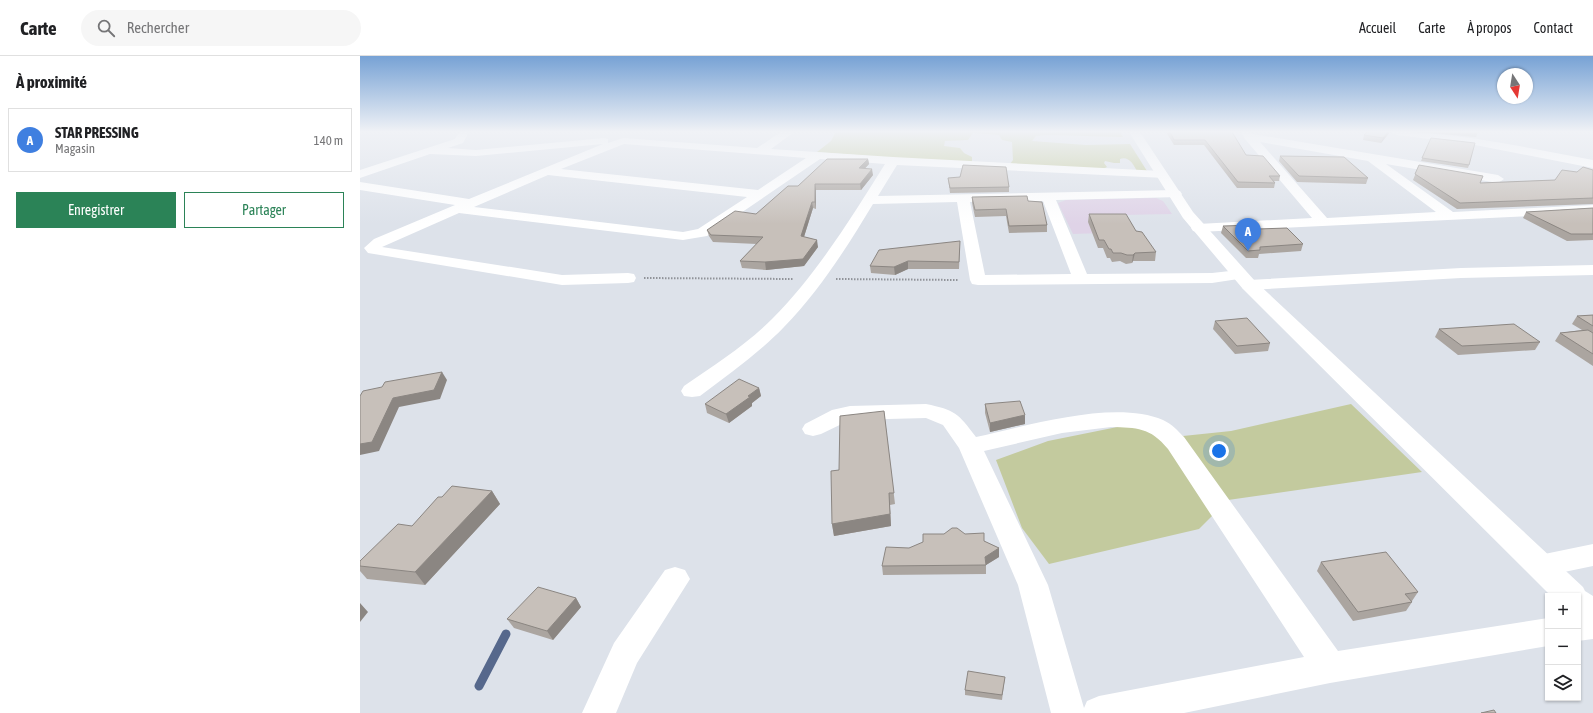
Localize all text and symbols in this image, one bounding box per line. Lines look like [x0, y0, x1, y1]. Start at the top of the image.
search box [81, 10, 361, 46]
text: Carte [20, 17, 57, 39]
icon: search [95, 17, 117, 39]
text: Rechercher [127, 19, 189, 36]
text: Accueil [1359, 20, 1396, 36]
text: Carte [1418, 20, 1445, 36]
text: À propos [1467, 20, 1512, 36]
text: Contact [1534, 20, 1573, 36]
north arrow [1497, 68, 1533, 104]
text: À proximité [16, 72, 87, 92]
text: STAR PRESSING [55, 124, 139, 141]
text: A [27, 133, 33, 148]
text: 140 m [314, 133, 343, 148]
text: Magasin [55, 141, 95, 156]
button: Enregistrer [16, 192, 176, 228]
button: Partager [184, 192, 344, 228]
pin: A [1235, 218, 1261, 251]
your location [1209, 441, 1229, 461]
map controls [1545, 593, 1581, 701]
button: + [1545, 593, 1581, 629]
button: − [1545, 629, 1581, 665]
button: layers [1545, 665, 1581, 701]

